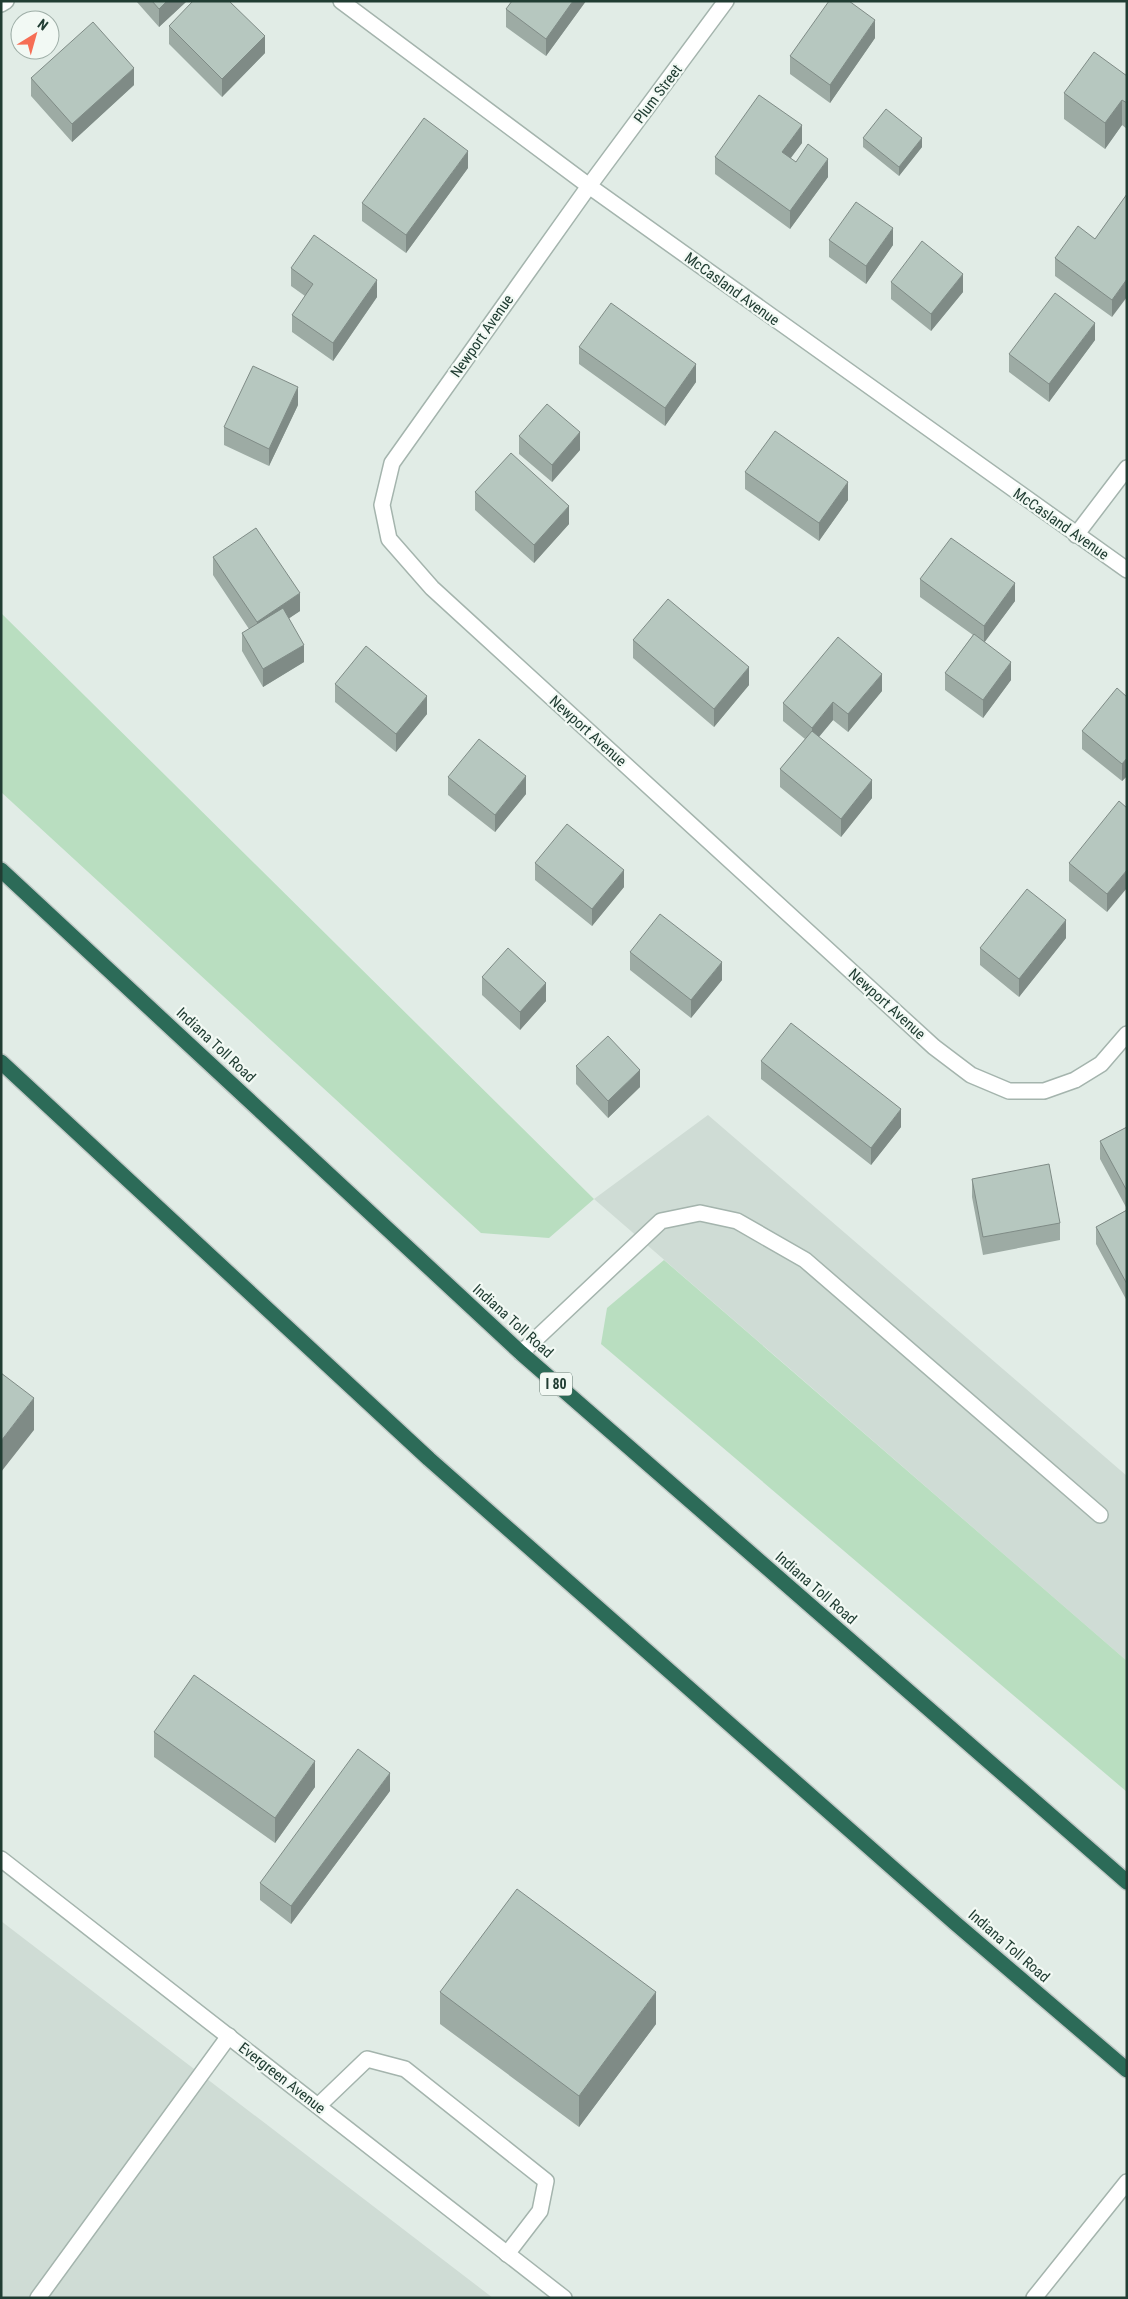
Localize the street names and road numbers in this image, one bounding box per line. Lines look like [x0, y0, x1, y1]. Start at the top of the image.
street label: Plum Street [630, 61, 686, 127]
street label: McCasland Avenue [681, 249, 783, 329]
street label: Newport Avenue [447, 291, 517, 381]
street label: McCasland Avenue [1010, 484, 1112, 564]
street label: Newport Avenue [546, 692, 630, 770]
street label: Newport Avenue [845, 965, 929, 1043]
street label: Indiana Toll Road [173, 1004, 259, 1086]
street label: Indiana Toll Road [469, 1280, 557, 1362]
road number: I 80 [540, 1372, 572, 1396]
street label: Indiana Toll Road [772, 1548, 860, 1628]
street label: Indiana Toll Road [965, 1906, 1053, 1986]
street label: Evergreen Avenue [235, 2039, 329, 2117]

